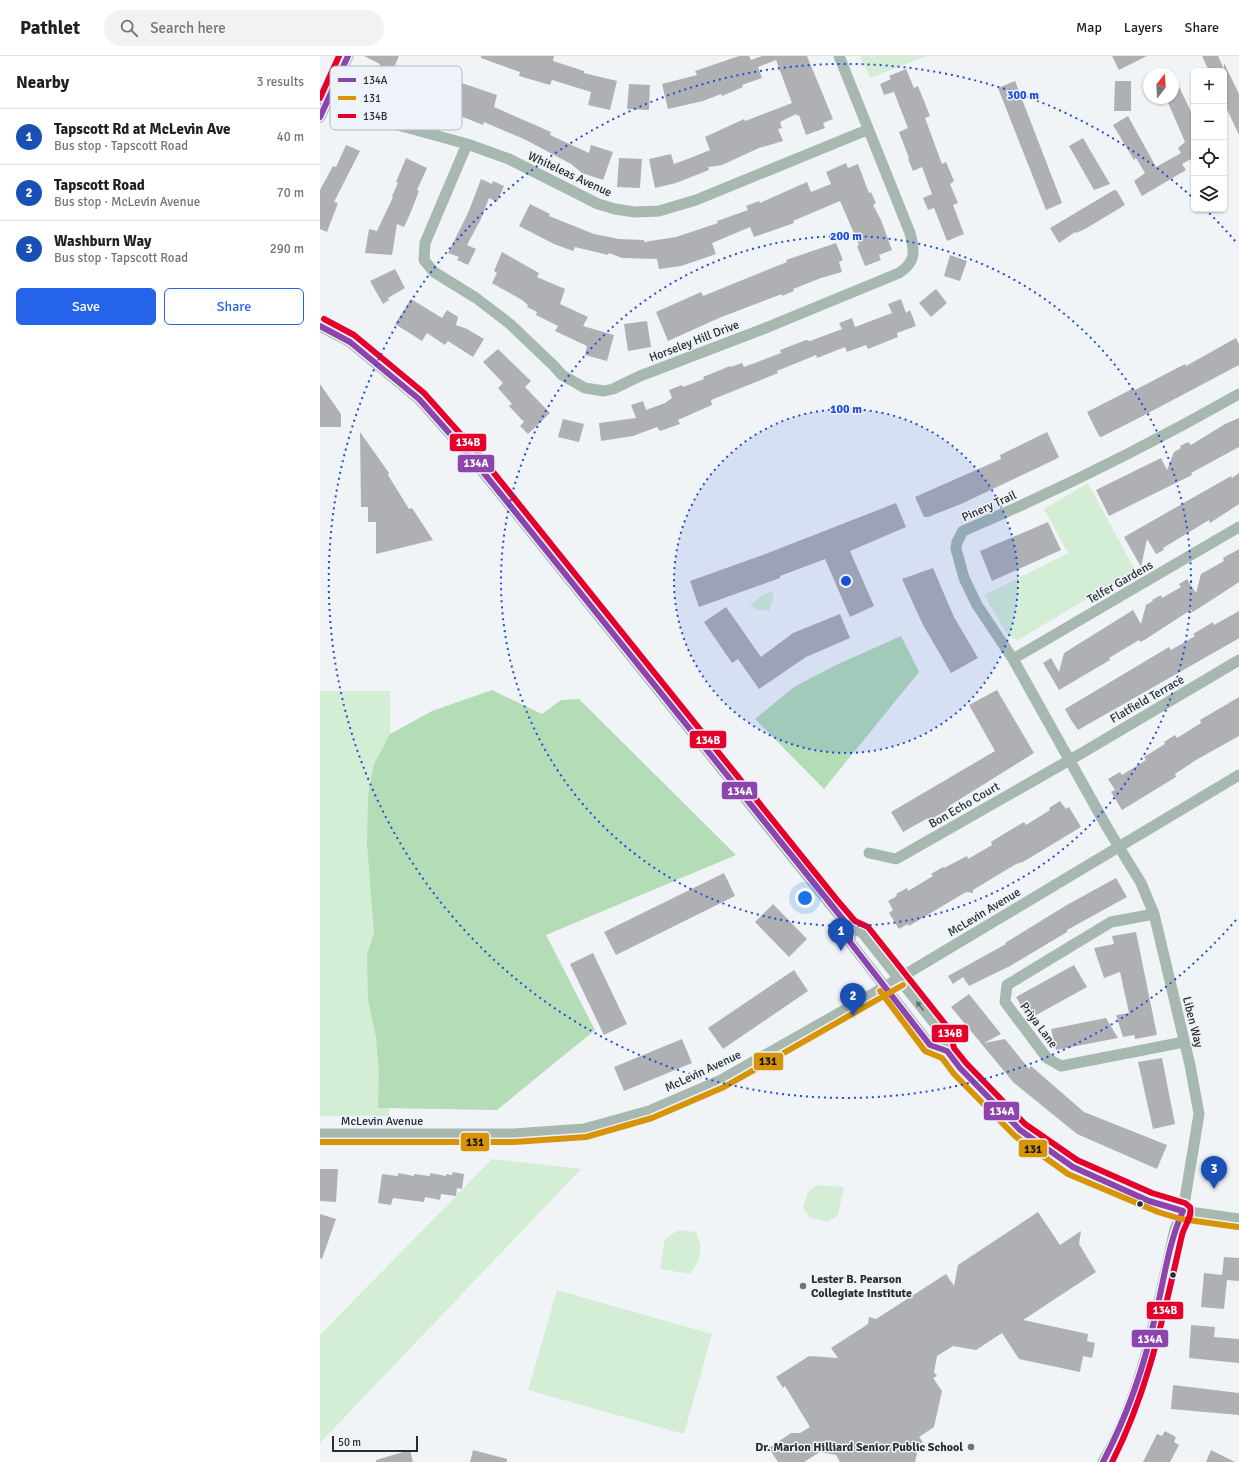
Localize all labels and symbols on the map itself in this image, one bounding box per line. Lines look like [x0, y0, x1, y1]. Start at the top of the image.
legend [330, 66, 462, 130]
north arrow [1143, 68, 1179, 104]
text: 134A [363, 74, 388, 87]
text: 300 m [1007, 88, 1039, 103]
text: 131 [363, 92, 381, 105]
text: 134B [363, 110, 388, 123]
street label: Whiteleas Avenue [525, 148, 614, 200]
text: 200 m [830, 229, 862, 244]
street label: Horseley Hill Drive [647, 317, 741, 366]
text: 100 m [830, 402, 862, 417]
line badge: 134B [449, 433, 487, 452]
text: 134B [456, 436, 481, 449]
line badge: 134A [457, 454, 495, 473]
text: 134A [464, 457, 488, 470]
street label: Pinery Trail [960, 488, 1019, 525]
street label: Telfer Gardens [1085, 558, 1156, 607]
centre of rings [839, 574, 853, 588]
street label: Flatfield Terrace [1108, 672, 1187, 727]
line badge: 134B [689, 730, 727, 749]
text: 134B [696, 734, 721, 747]
street label: Bon Echo Court [926, 779, 1002, 832]
line badge: 134A [721, 781, 758, 800]
text: 134A [728, 785, 752, 798]
street label: McLevin Avenue [945, 885, 1023, 940]
your location [795, 888, 815, 908]
pin: 1 [828, 918, 854, 951]
pin: 2 [840, 983, 866, 1016]
street label: Liben Way [1179, 995, 1206, 1050]
street label: Priya Lane [1017, 999, 1061, 1051]
one-way arrow [916, 1000, 925, 1011]
line badge: 134B [931, 1024, 969, 1043]
text: 134B [938, 1027, 963, 1040]
street label: McLevin Avenue [663, 1047, 744, 1096]
line badge: 131 [753, 1052, 784, 1071]
text: 131 [759, 1055, 777, 1068]
line badge: 134A [983, 1101, 1020, 1121]
text: 134A [990, 1105, 1014, 1118]
street label: McLevin Avenue [341, 1114, 423, 1129]
line badge: 131 [460, 1132, 490, 1152]
text: 131 [466, 1136, 484, 1149]
line badge: 131 [1018, 1139, 1048, 1158]
text: 131 [1024, 1143, 1042, 1156]
pin: 3 [1201, 1156, 1227, 1189]
unlabelled marker [1135, 1199, 1145, 1209]
unlabelled marker [1168, 1270, 1178, 1280]
place label: Lester B. Pearson Collegiate Institute [811, 1272, 912, 1301]
marker: Lester B. Pearson Collegiate Institute [798, 1281, 808, 1291]
line badge: 134B [1146, 1301, 1184, 1320]
text: 134B [1153, 1304, 1178, 1317]
line badge: 134A [1131, 1329, 1169, 1348]
text: 134A [1138, 1333, 1162, 1346]
scale bar [332, 1434, 418, 1453]
place label: Dr. Marion Hilliard Senior Public School [755, 1440, 963, 1455]
marker: Dr. Marion Hilliard Senior Public School [966, 1442, 976, 1452]

